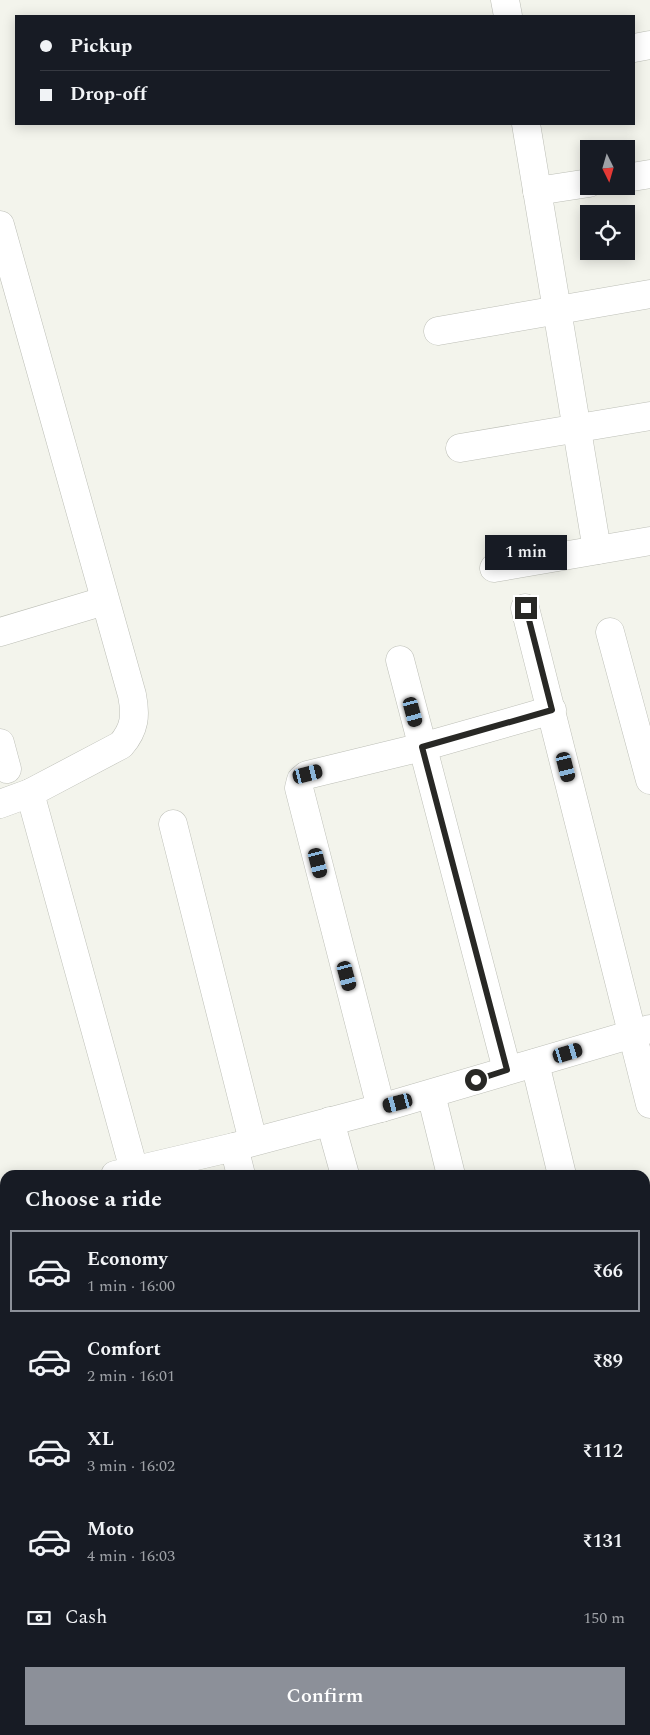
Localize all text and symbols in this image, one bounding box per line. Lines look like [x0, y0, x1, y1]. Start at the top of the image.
text: Pickup [70, 32, 132, 61]
text: Drop-off [70, 80, 147, 109]
north arrow [580, 140, 635, 195]
map controls [580, 140, 635, 260]
button: locate [580, 205, 635, 260]
callout: 1 min [485, 536, 567, 570]
text: 1 min [505, 540, 547, 564]
route end [515, 597, 537, 619]
car [401, 696, 424, 728]
car [555, 751, 576, 783]
car [291, 763, 324, 785]
car [307, 847, 328, 879]
car [335, 960, 358, 992]
car [551, 1041, 584, 1065]
route start [465, 1069, 487, 1091]
car [381, 1092, 414, 1114]
text: Choose a ride [25, 1183, 162, 1216]
text: Economy [87, 1245, 168, 1274]
icon: car [27, 1249, 72, 1294]
text: ₹66 [592, 1257, 623, 1286]
text: 1 min · 16:00 [87, 1274, 175, 1298]
text: Comfort [87, 1335, 161, 1364]
icon: car [27, 1339, 72, 1384]
text: ₹89 [592, 1347, 623, 1376]
text: 2 min · 16:01 [87, 1364, 175, 1388]
text: XL [87, 1425, 114, 1454]
icon: car [27, 1429, 72, 1474]
text: ₹112 [582, 1437, 623, 1466]
text: 3 min · 16:02 [87, 1454, 175, 1478]
text: Moto [87, 1515, 134, 1544]
icon: car [27, 1519, 72, 1564]
text: ₹131 [582, 1527, 623, 1556]
text: 4 min · 16:03 [87, 1544, 175, 1568]
text: Cash [65, 1603, 107, 1632]
icon: cash [25, 1604, 53, 1632]
text: 150 m [583, 1606, 625, 1630]
button: Confirm [25, 1667, 625, 1725]

